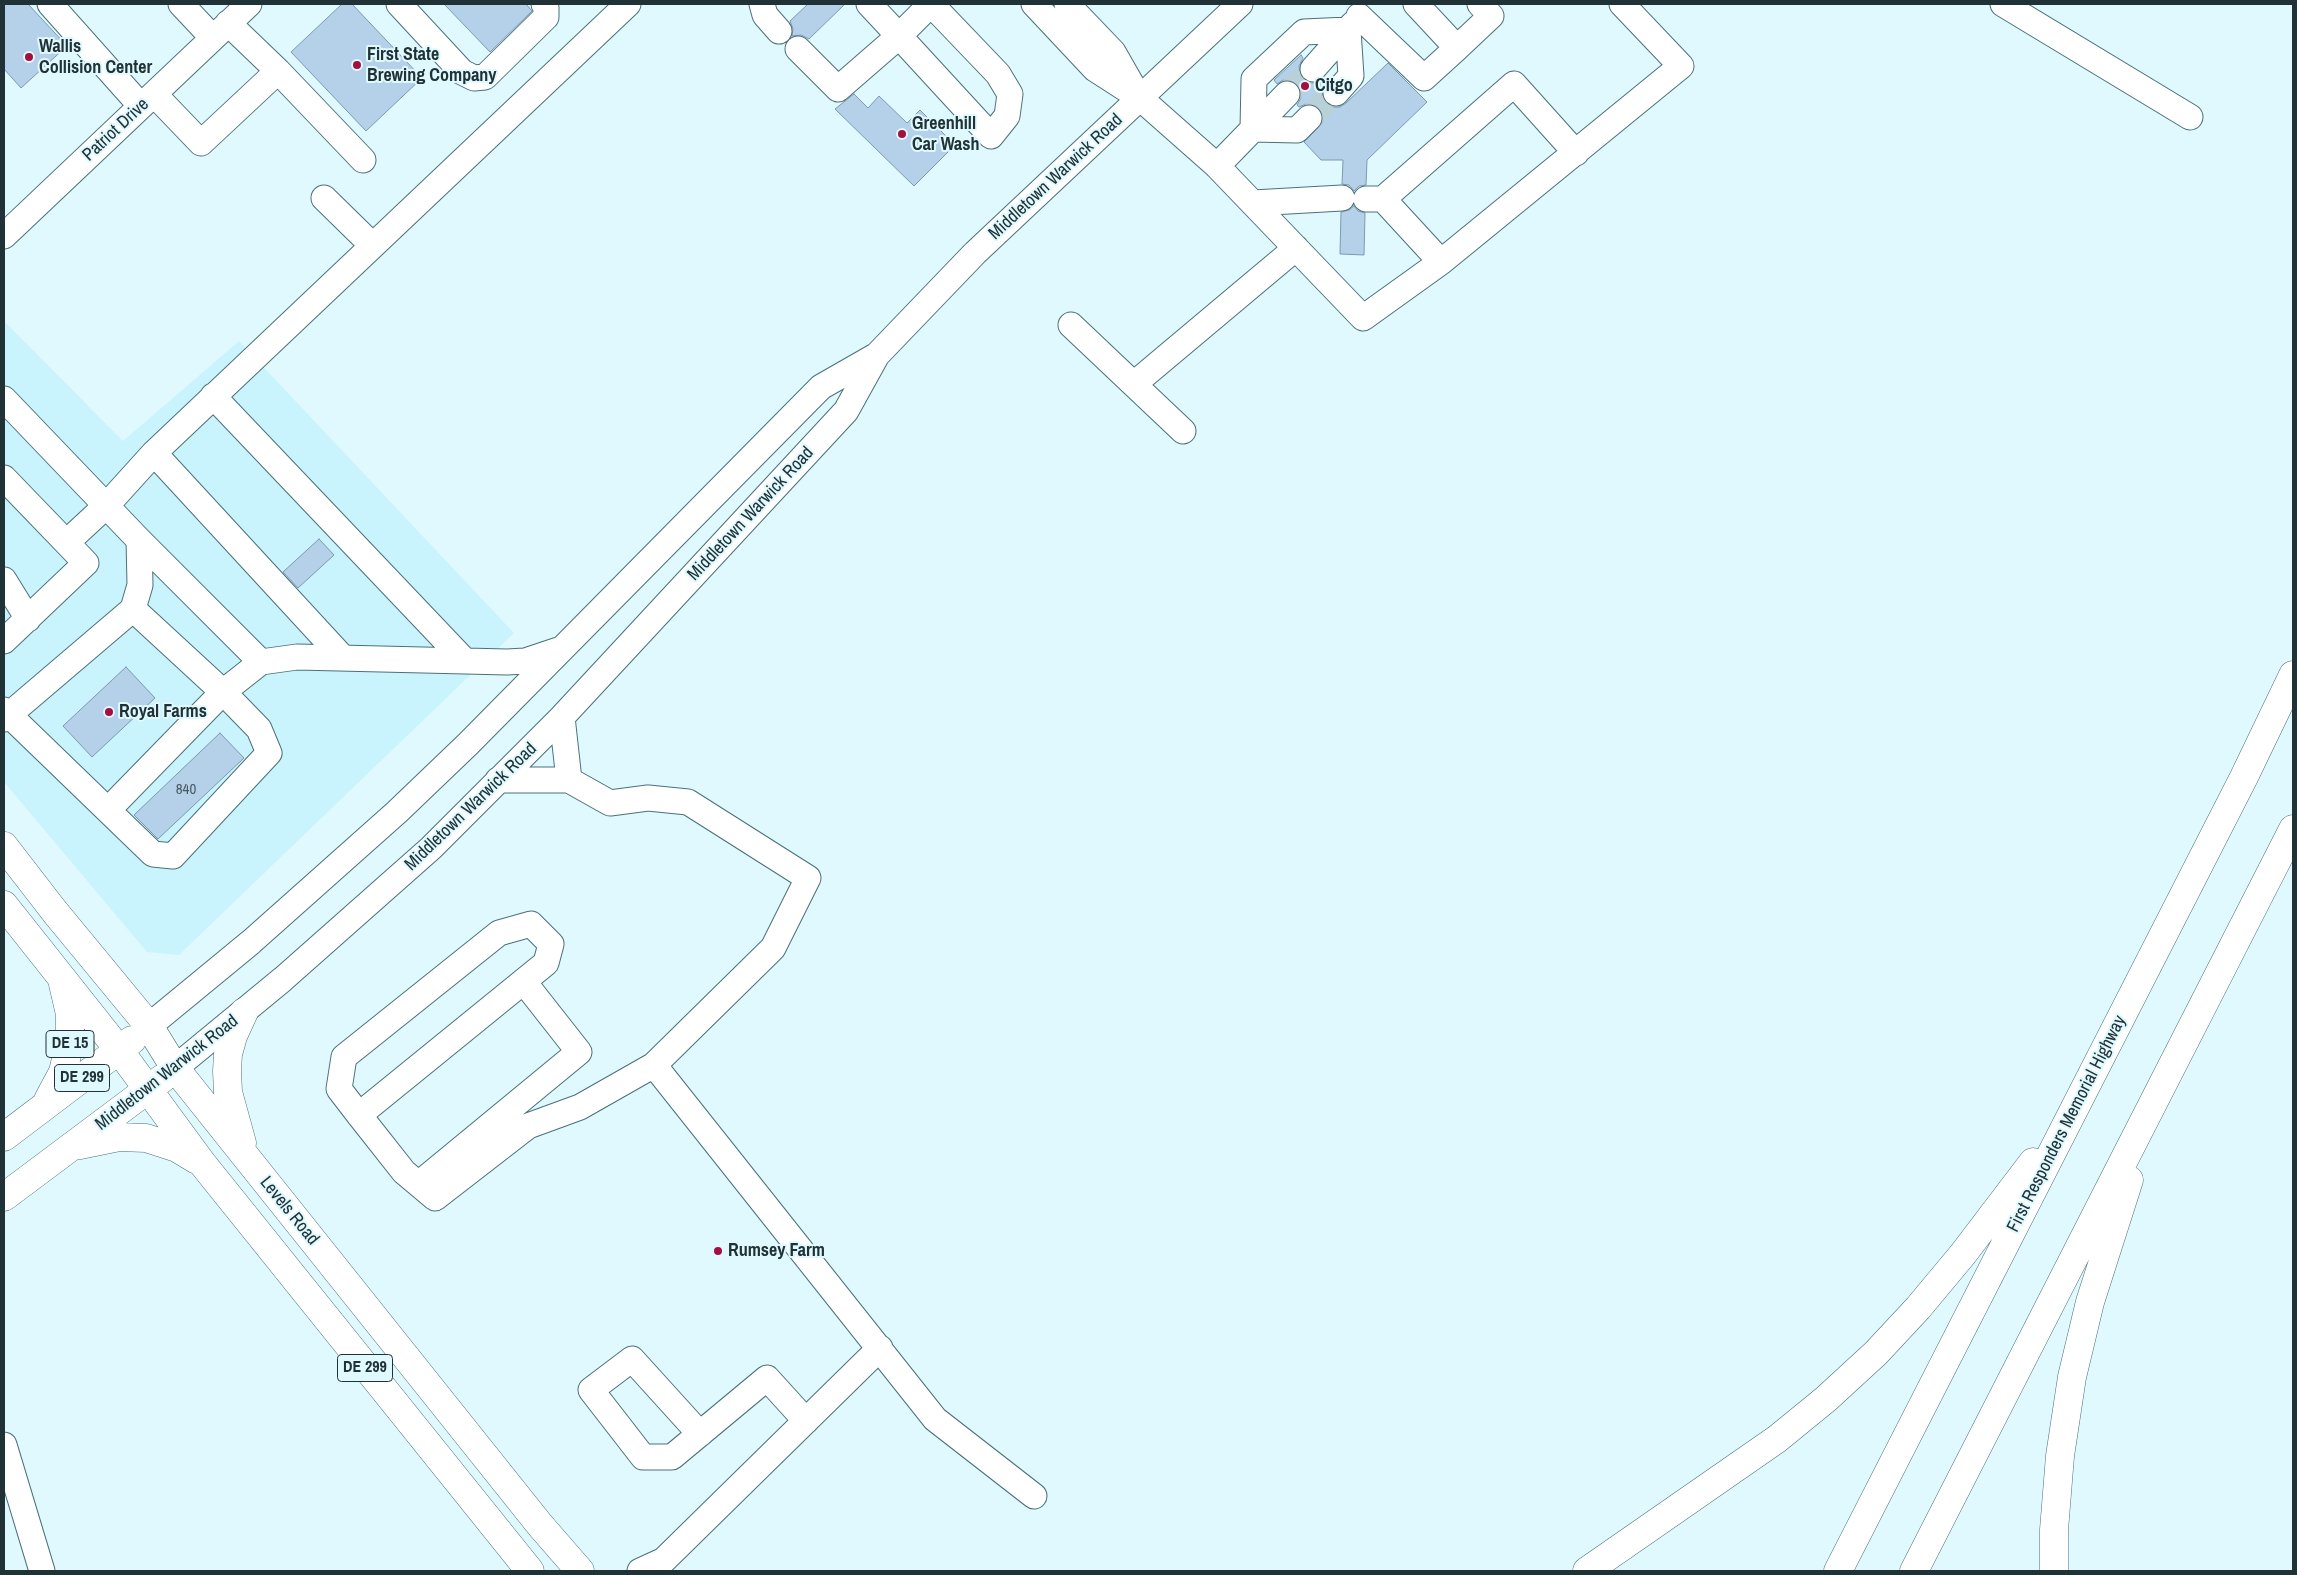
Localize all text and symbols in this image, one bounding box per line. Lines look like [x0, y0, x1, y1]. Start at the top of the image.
place label: Wallis Collision Center [39, 36, 152, 78]
place label: First State Brewing Company [367, 44, 497, 86]
marker: Wallis Collision Center [23, 51, 35, 63]
marker: First State Brewing Company [351, 59, 363, 71]
place label: Citgo [1315, 75, 1353, 97]
marker: Citgo [1299, 80, 1311, 92]
street label: Patriot Drive [78, 94, 154, 166]
street label: Middletown Warwick Road [985, 109, 1127, 245]
place label: Greenhill Car Wash [912, 113, 980, 156]
marker: Greenhill Car Wash [896, 128, 908, 140]
street label: Middletown Warwick Road [683, 443, 819, 585]
place label: Royal Farms [119, 701, 207, 723]
marker: Royal Farms [103, 706, 115, 718]
street label: Middletown Warwick Road [401, 738, 541, 876]
house number: 840 [176, 781, 196, 799]
street label: Middletown Warwick Road [91, 1011, 243, 1135]
street label: First Responders Memorial Highway [2003, 1012, 2131, 1236]
road number: DE 15 [46, 1030, 94, 1058]
road number: DE 299 [54, 1064, 110, 1092]
street label: Levels Road [255, 1172, 323, 1250]
place label: Rumsey Farm [728, 1240, 825, 1262]
marker: Rumsey Farm [712, 1245, 724, 1257]
road number: DE 299 [338, 1355, 392, 1382]

